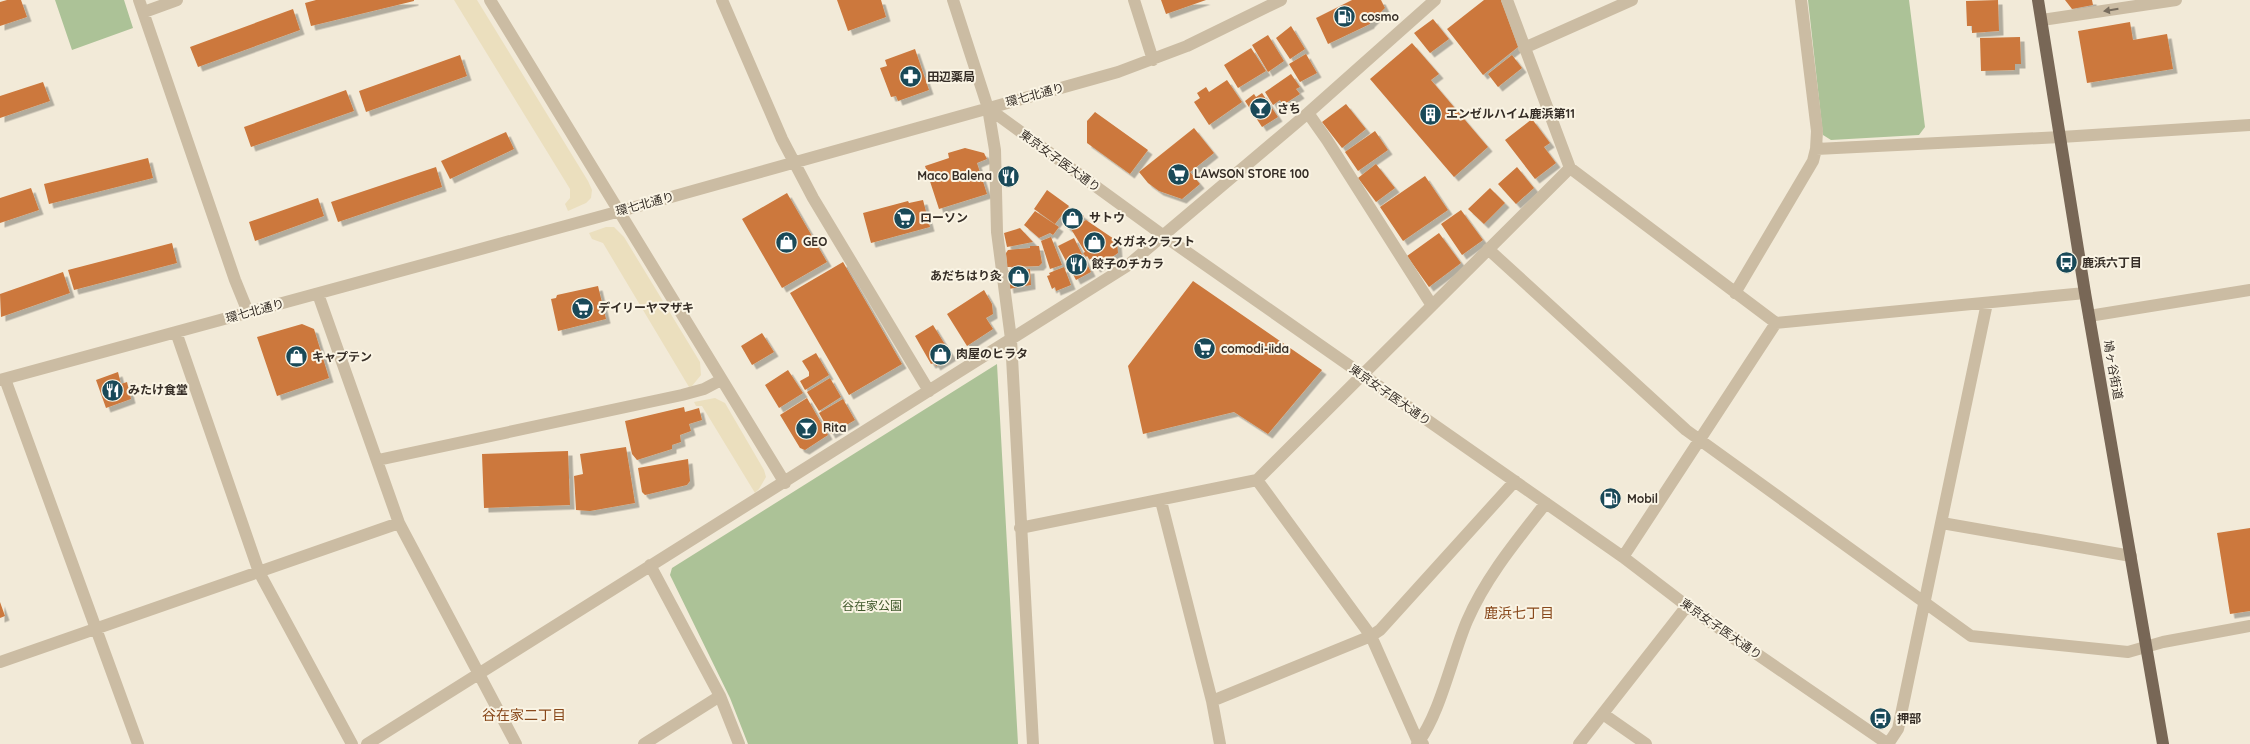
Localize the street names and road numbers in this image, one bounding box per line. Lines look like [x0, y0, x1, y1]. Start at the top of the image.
street label: 環七北通り [1004, 80, 1066, 110]
street label: 東京女子医大通り [1017, 126, 1104, 195]
street label: 環七北通り [614, 189, 676, 219]
street label: 環七北通り [224, 296, 286, 326]
street label: 鳩ヶ谷街道 [2101, 339, 2126, 401]
street label: 東京女子医大通り [1347, 361, 1434, 428]
street label: 東京女子医大通り [1678, 595, 1765, 662]

